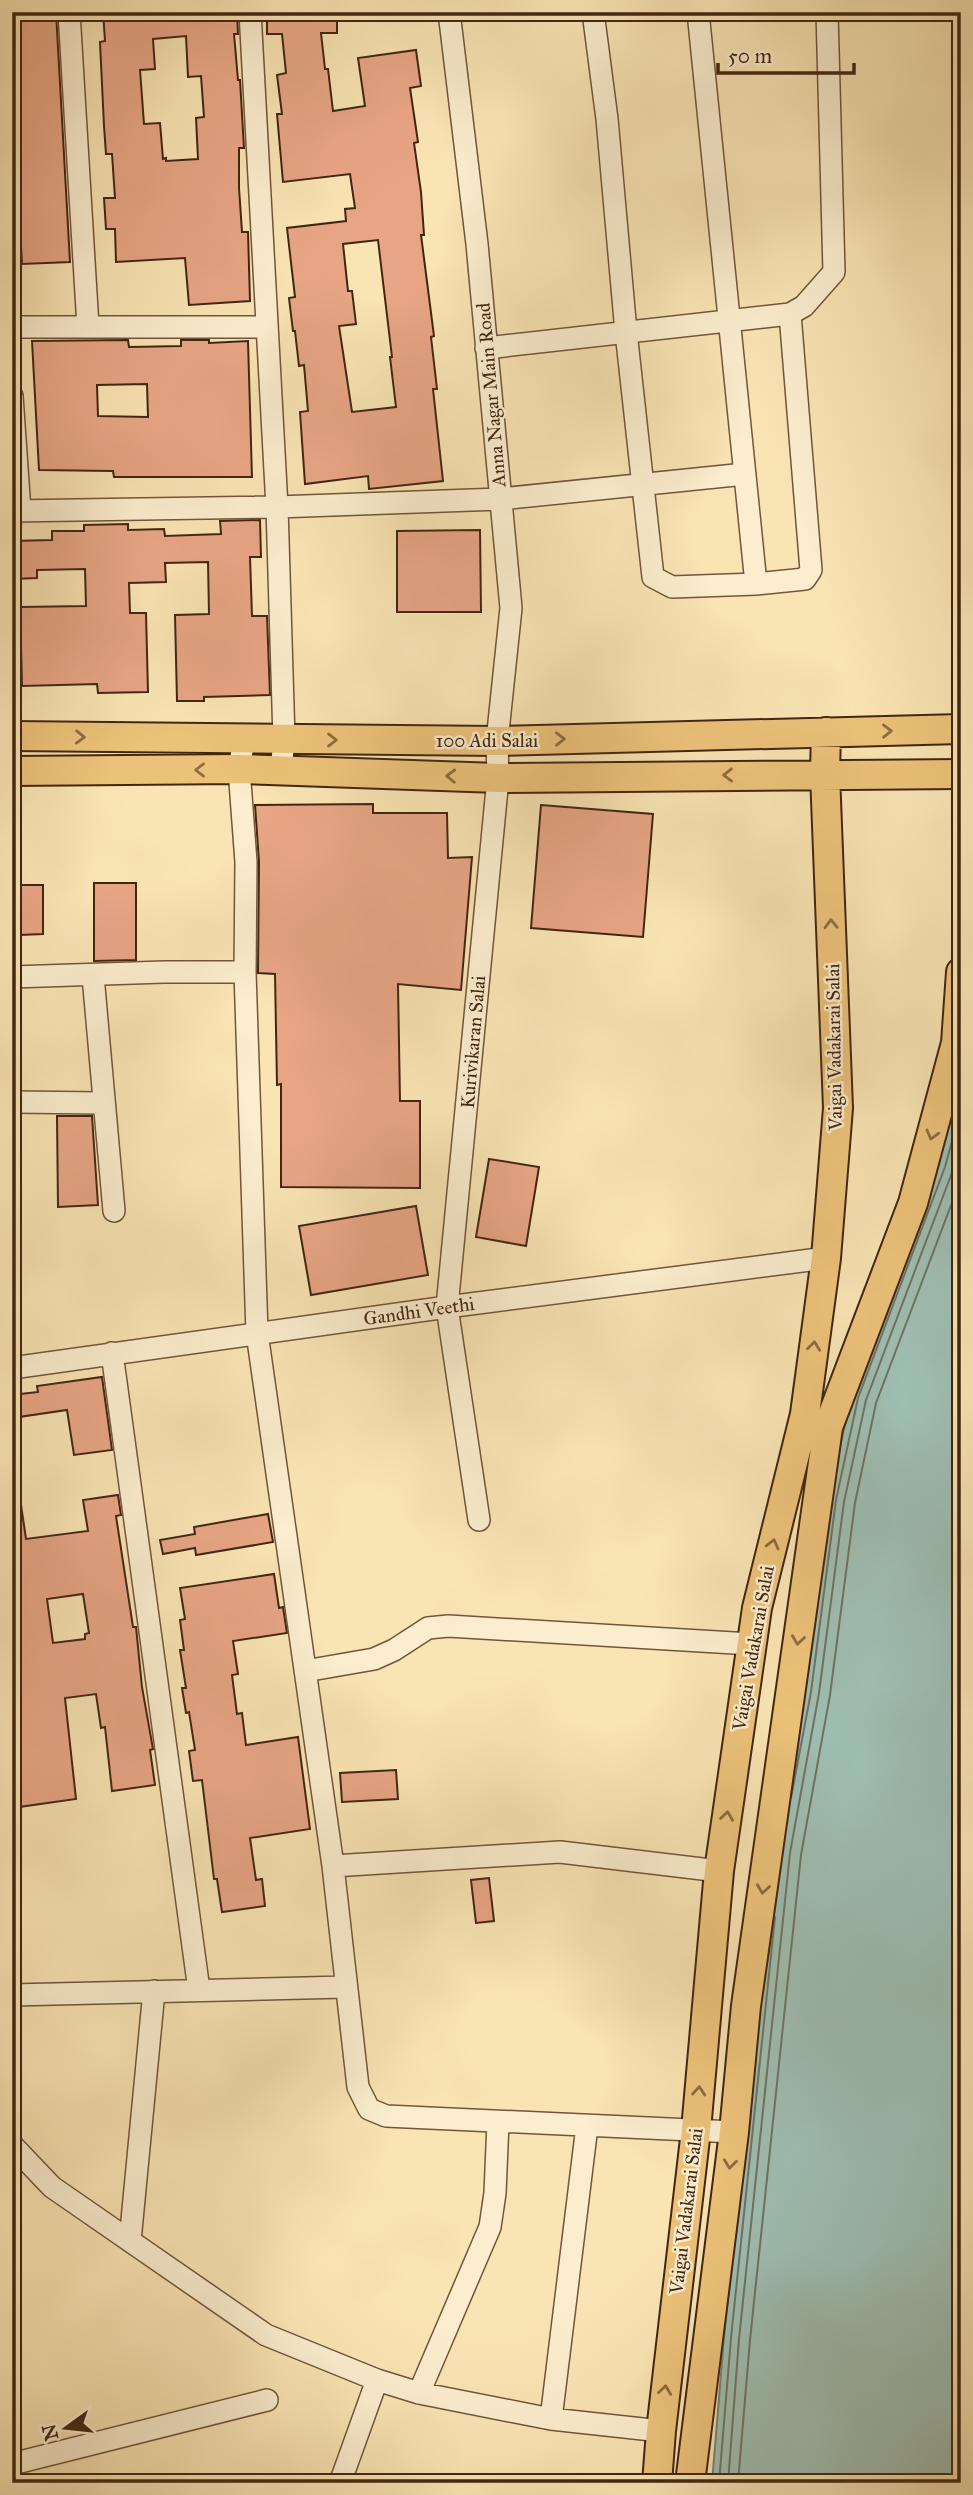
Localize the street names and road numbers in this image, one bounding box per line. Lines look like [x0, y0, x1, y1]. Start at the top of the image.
street label: Anna Nagar Main Road [471, 301, 512, 489]
street label: 100 Adi Salai [436, 729, 538, 752]
street label: Vaigai Vadakarai Salai [821, 963, 848, 1132]
street label: Kurivikaran Salai [456, 974, 490, 1110]
street label: Gandhi Veethi [362, 1292, 476, 1330]
street label: Vaigai Vadakarai Salai [727, 1564, 780, 1733]
street label: Vaigai Vadakarai Salai [664, 2127, 709, 2296]

